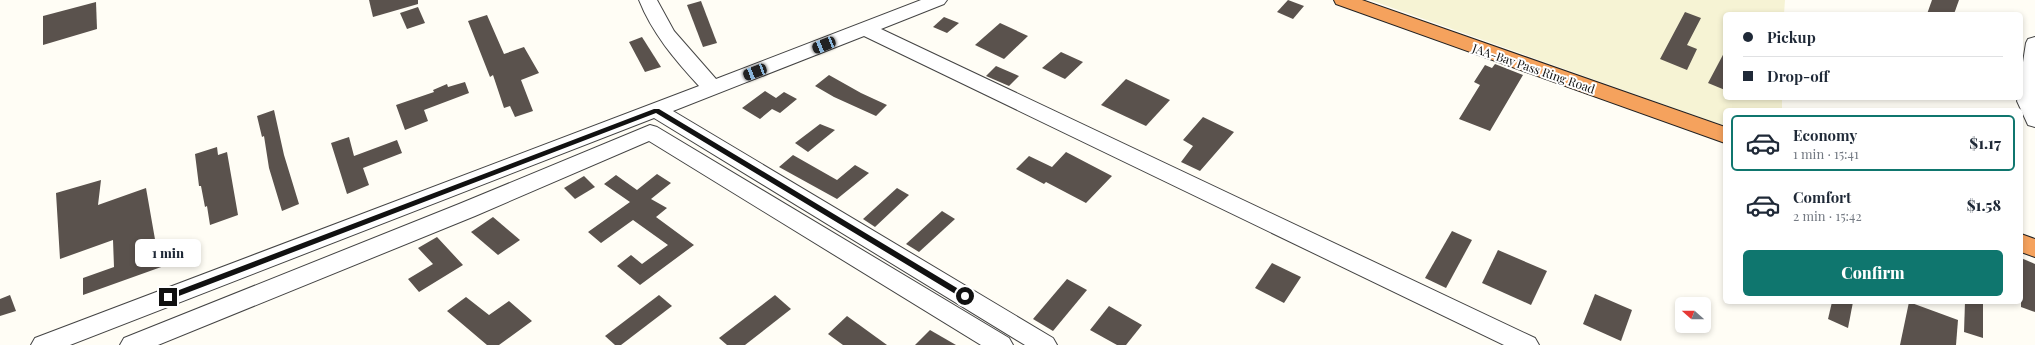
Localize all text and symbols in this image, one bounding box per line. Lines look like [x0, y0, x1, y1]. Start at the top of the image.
text: Pickup [1767, 27, 1816, 47]
car [811, 35, 837, 55]
street label: JAA-Bay Pass Ring Road [1470, 39, 1597, 97]
car [742, 62, 768, 82]
text: Drop-off [1767, 66, 1829, 86]
icon: car [1745, 125, 1781, 161]
text: Economy [1793, 125, 1857, 145]
text: $1.17 [1969, 133, 2001, 153]
text: 1 min · 15:41 [1793, 145, 1859, 162]
icon: car [1745, 187, 1781, 223]
text: Comfort [1793, 187, 1851, 207]
text: $1.58 [1967, 195, 2001, 215]
text: 2 min · 15:42 [1793, 207, 1862, 224]
callout: 1 min [135, 239, 201, 267]
text: 1 min [152, 244, 184, 261]
button: Confirm [1743, 250, 2003, 296]
route start [956, 287, 974, 305]
route end [159, 288, 177, 306]
north arrow [1675, 297, 1711, 333]
map controls [1675, 297, 1711, 333]

